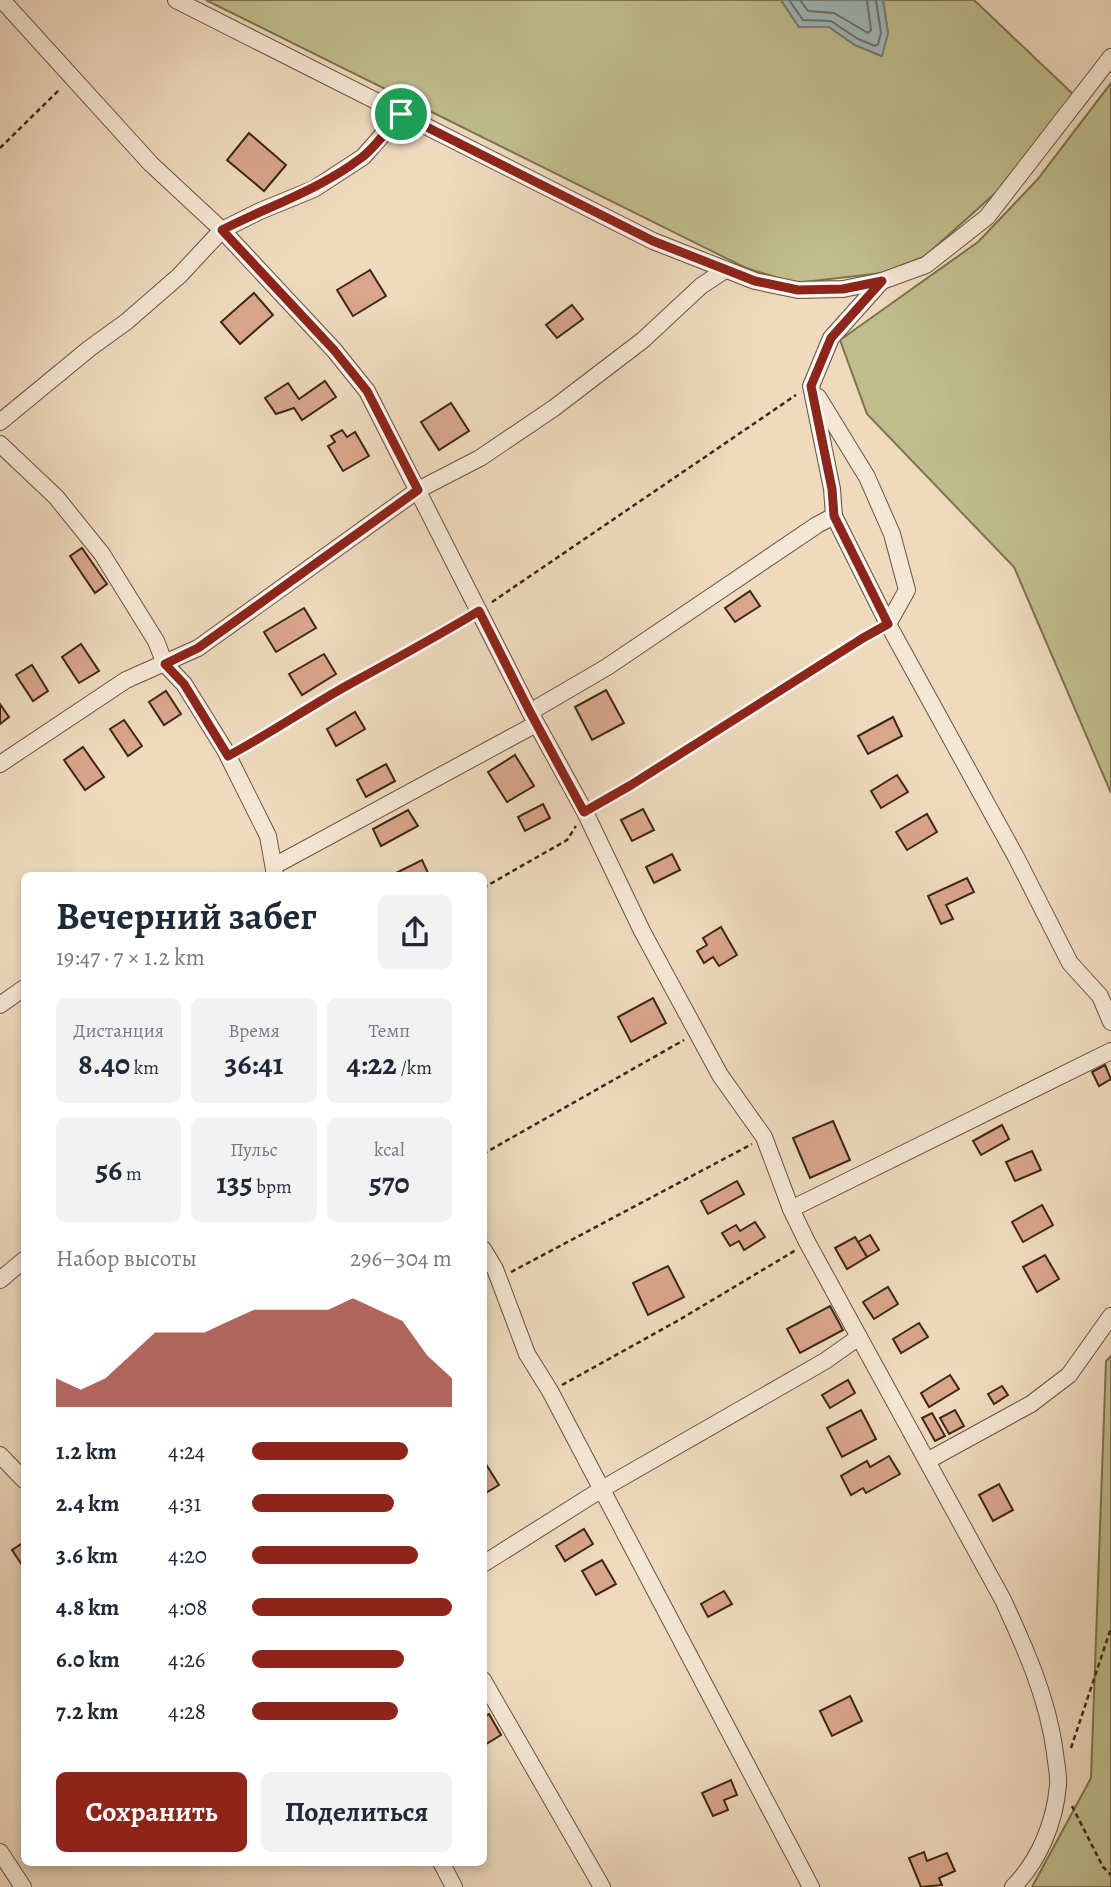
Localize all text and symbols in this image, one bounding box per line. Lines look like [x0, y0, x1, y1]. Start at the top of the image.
pin [371, 84, 431, 144]
icon: arrive [382, 95, 420, 133]
text: Вечерний забег [56, 890, 317, 942]
button: share [378, 895, 452, 969]
text: 19:47 · 7 × 1.2 km [56, 942, 205, 973]
text: Дистанция [73, 1018, 164, 1044]
text: Время [228, 1018, 280, 1044]
text: Темп [369, 1018, 410, 1044]
text: 8.40 [78, 1044, 130, 1084]
text: 36:41 [225, 1044, 283, 1084]
text: 4:22 [347, 1044, 397, 1084]
text: km [130, 1055, 159, 1081]
text: /km [397, 1055, 432, 1081]
text: Пульс [230, 1137, 278, 1163]
text: kcal [374, 1137, 405, 1163]
text: 56 [95, 1150, 122, 1190]
text: m [122, 1161, 142, 1187]
text: 135 [216, 1163, 253, 1203]
text: 570 [369, 1163, 410, 1203]
text: bpm [253, 1174, 292, 1200]
text: Набор высоты [56, 1243, 197, 1274]
text: 296–304 m [350, 1243, 452, 1274]
text: 1.2 km [56, 1436, 117, 1467]
text: 4:24 [168, 1436, 205, 1467]
text: 2.4 km [56, 1488, 119, 1519]
text: 4:31 [168, 1488, 201, 1519]
text: 3.6 km [56, 1540, 118, 1571]
text: 4:20 [168, 1540, 207, 1571]
text: 4.8 km [56, 1592, 119, 1623]
text: 4:08 [168, 1592, 207, 1623]
text: 6.0 km [56, 1644, 120, 1675]
text: 4:26 [168, 1644, 205, 1675]
text: 7.2 km [56, 1696, 118, 1727]
text: 4:28 [168, 1696, 206, 1727]
button: Сохранить [56, 1772, 247, 1852]
button: Поделиться [261, 1772, 452, 1852]

